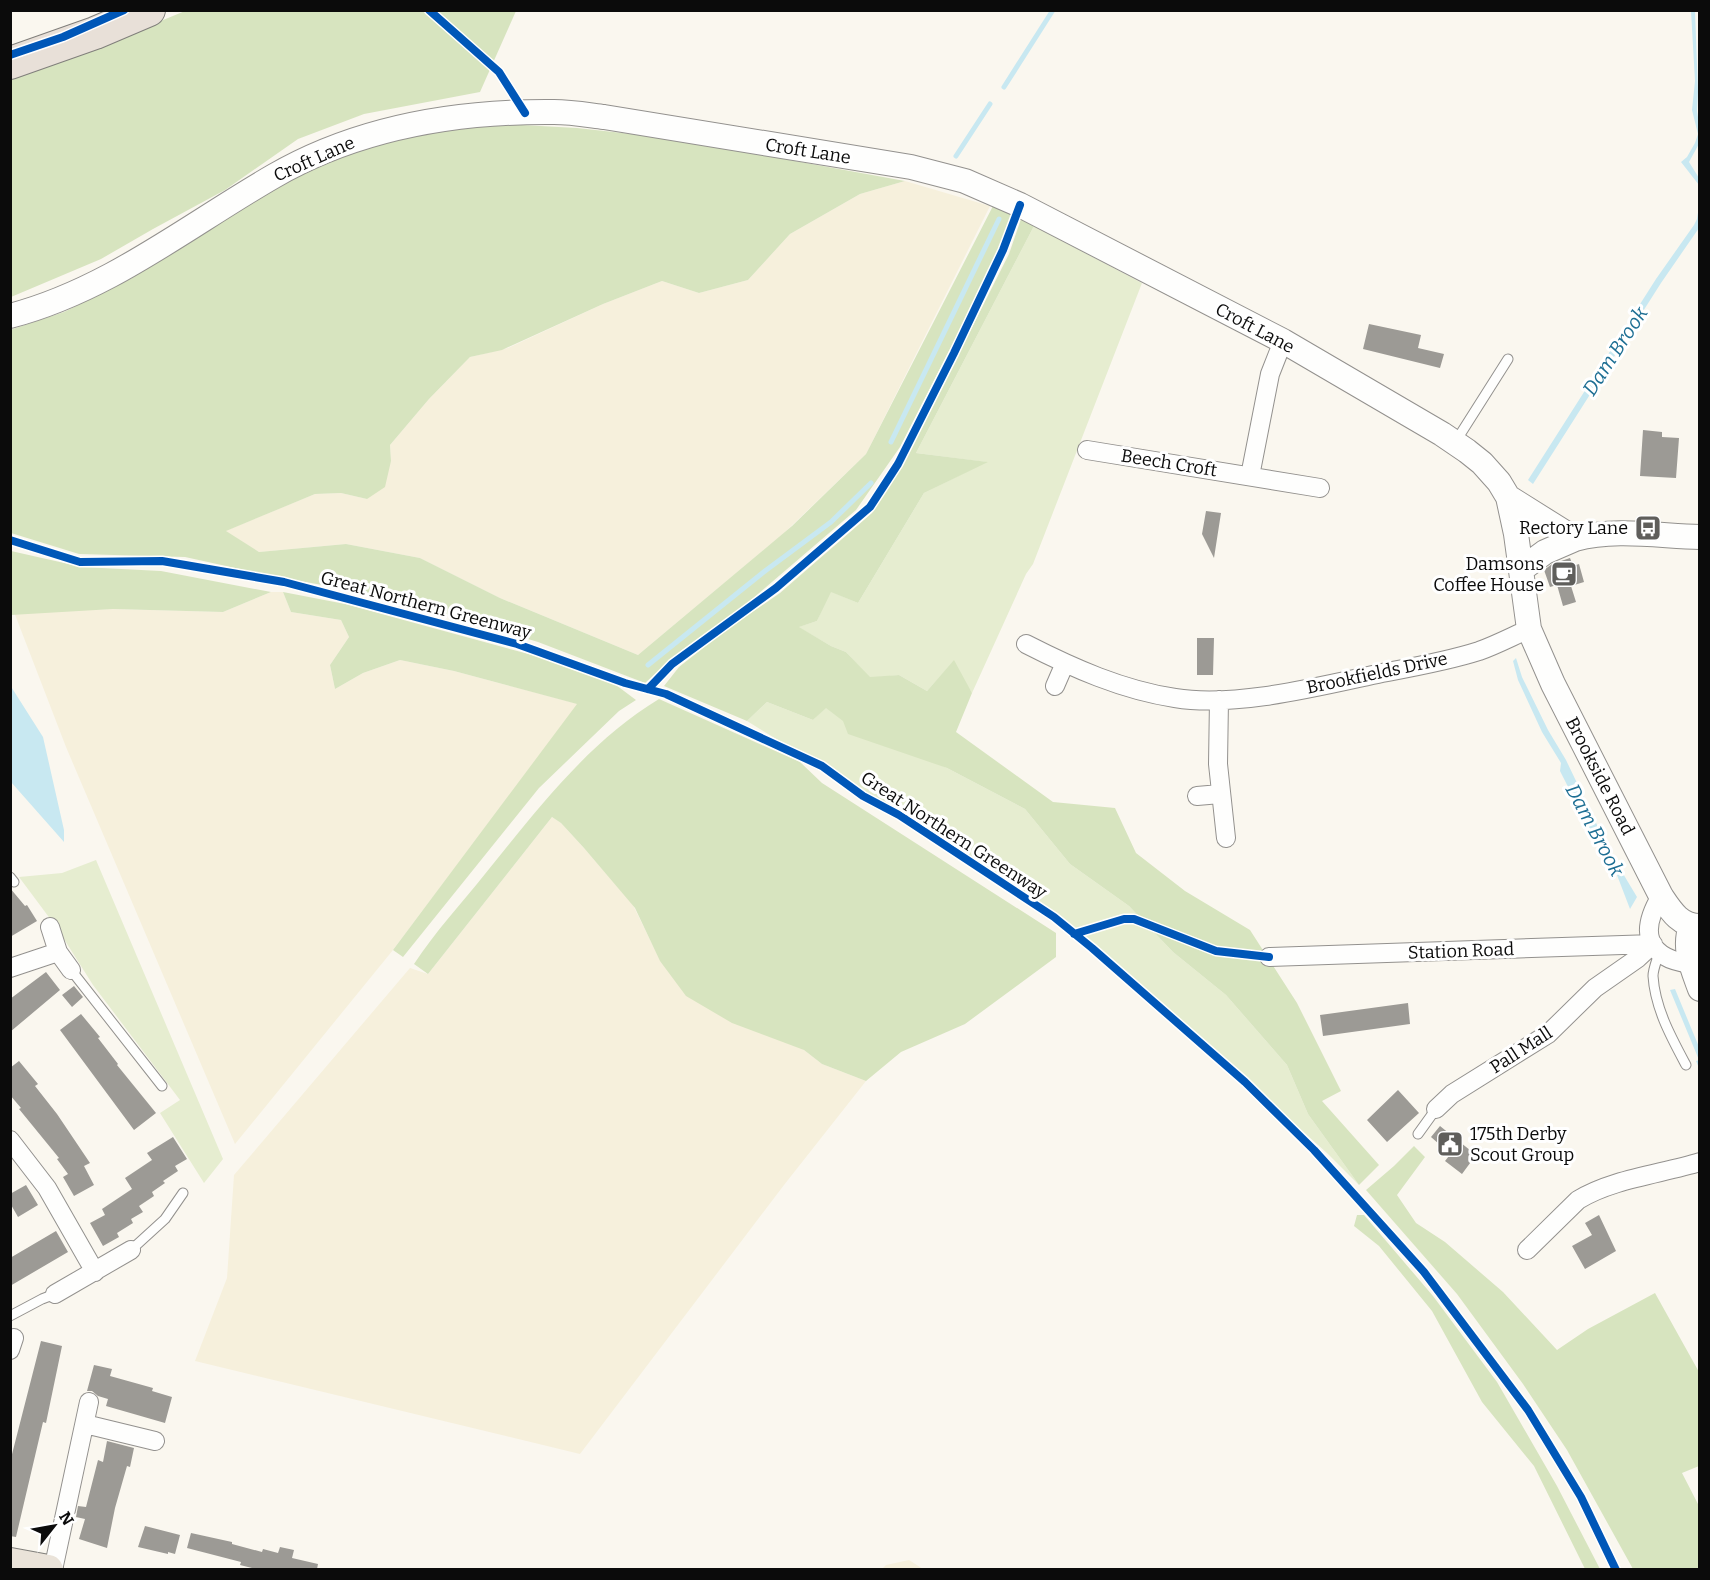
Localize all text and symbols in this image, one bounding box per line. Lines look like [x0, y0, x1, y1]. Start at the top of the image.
street label: Croft Lane [270, 131, 358, 187]
street label: Croft Lane [764, 133, 852, 169]
street label: Croft Lane [1212, 298, 1298, 358]
water label: Dam Brook [1577, 302, 1653, 400]
street label: Beech Croft [1120, 445, 1219, 482]
bus stop icon: Rectory Lane [1633, 513, 1663, 543]
place label: Rectory Lane [1519, 517, 1628, 539]
place label: Damsons Coffee House [1433, 553, 1544, 596]
cafe icon: Damsons Coffee House [1549, 559, 1579, 589]
street label: Great Northern Greenway [318, 566, 534, 644]
street label: Brookfields Drive [1305, 647, 1449, 699]
street label: Brookside Road [1561, 713, 1639, 839]
street label: Great Northern Greenway [857, 767, 1052, 904]
water label: Dam Brook [1561, 780, 1629, 880]
street label: Station Road [1408, 938, 1515, 964]
street label: Pall Mall [1486, 1022, 1556, 1078]
place label: 175th Derby Scout Group [1470, 1123, 1574, 1166]
public building icon: 175th Derby Scout Group [1435, 1129, 1465, 1159]
north arrow [24, 1496, 84, 1556]
text: N [55, 1508, 78, 1529]

